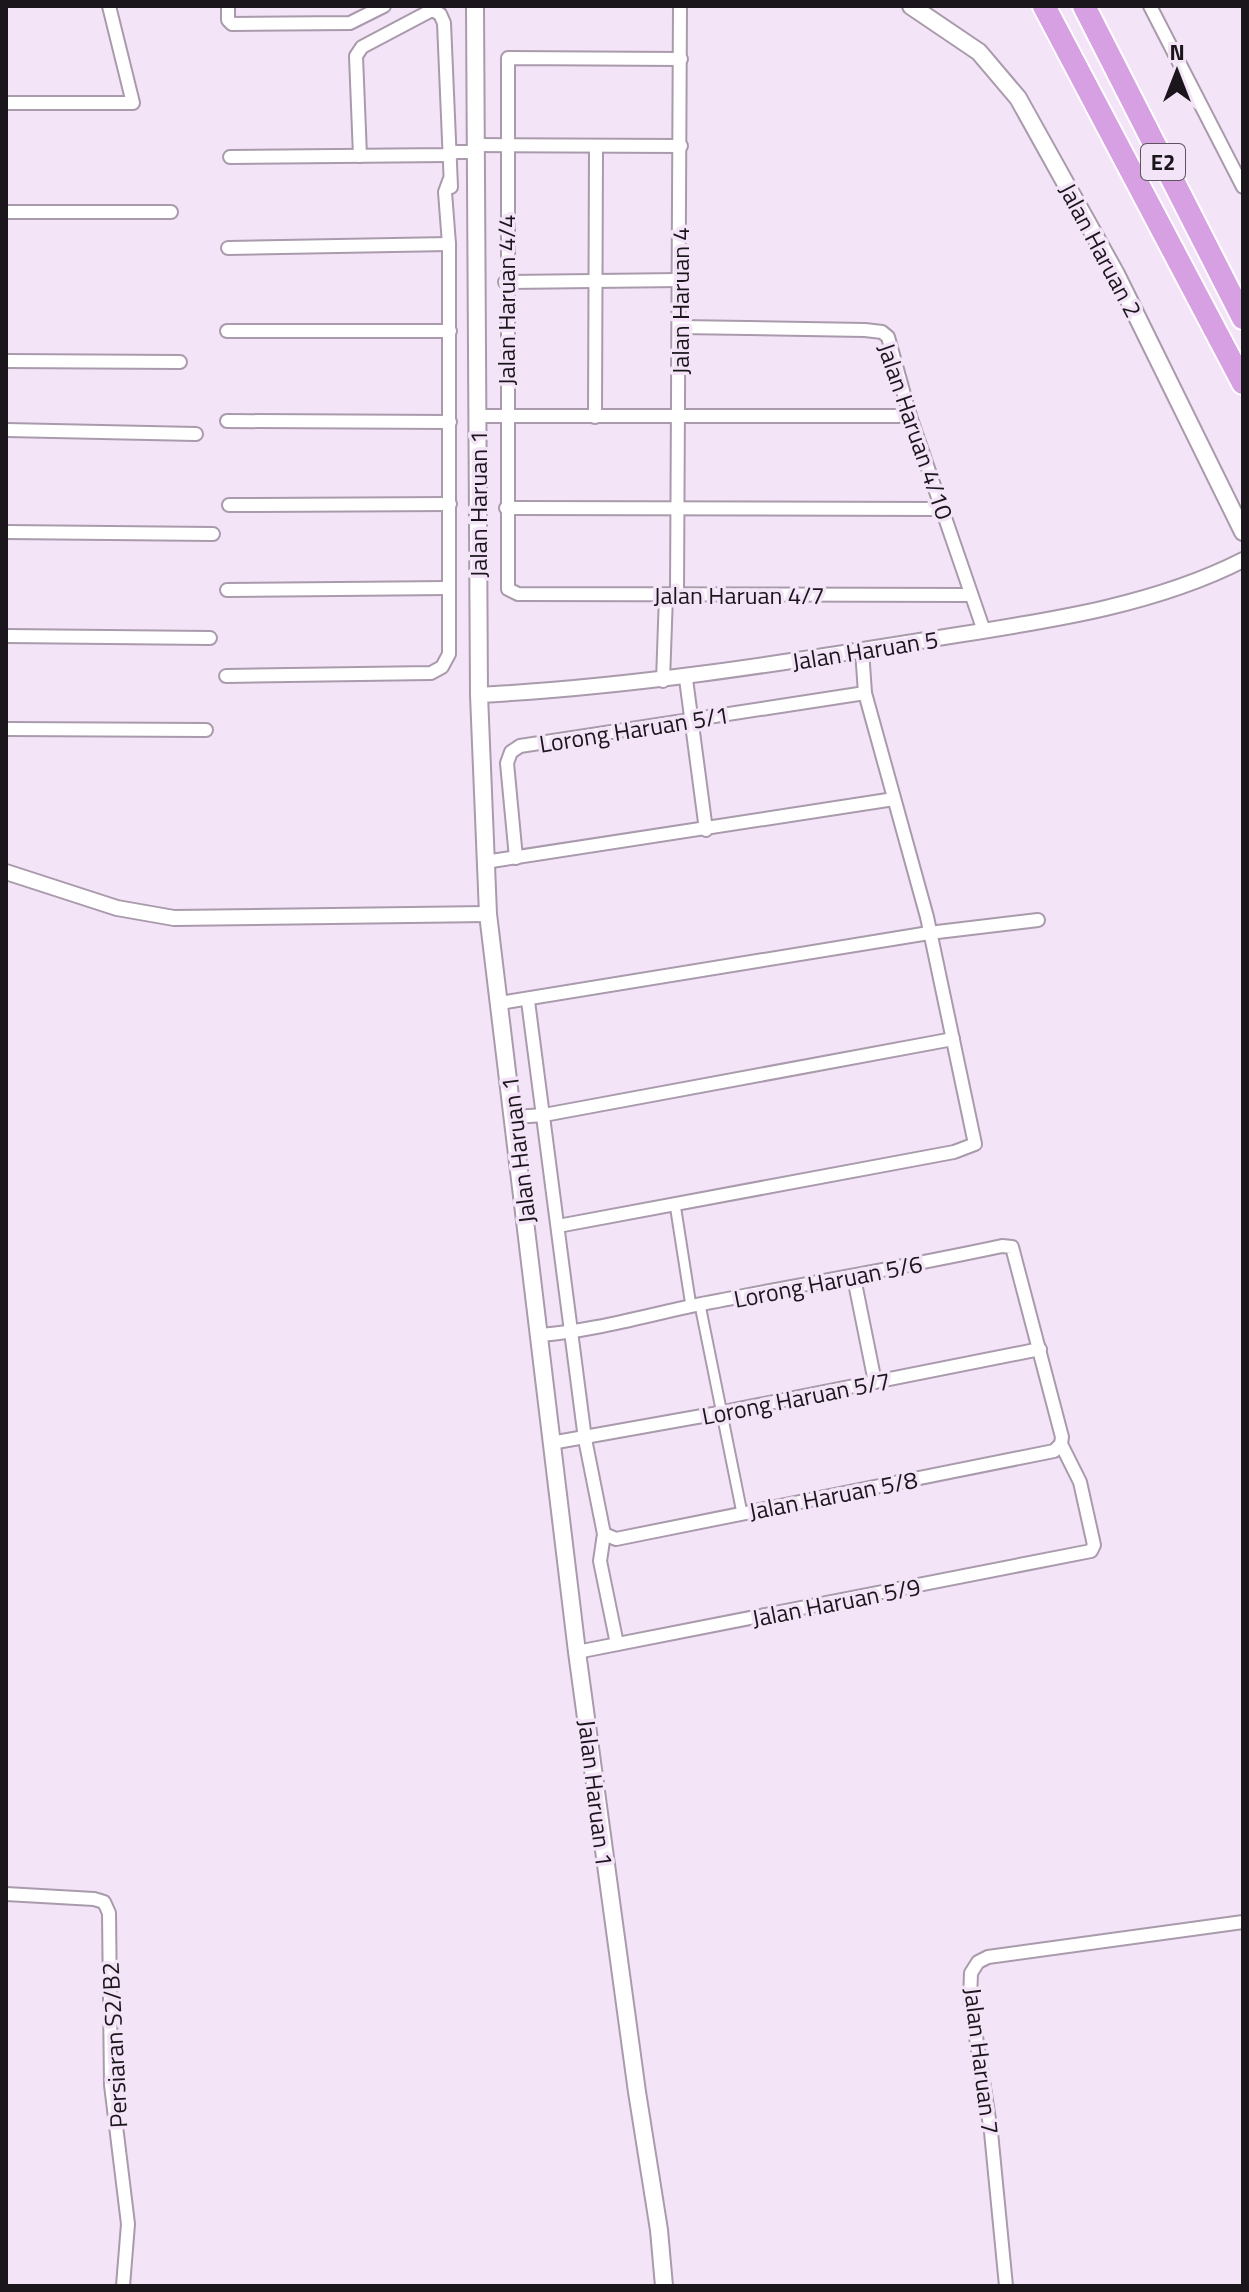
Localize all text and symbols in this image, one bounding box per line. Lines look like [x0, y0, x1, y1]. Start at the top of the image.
north arrow [1137, 32, 1217, 112]
text: N [1169, 35, 1185, 69]
road number: E2 [1141, 144, 1185, 180]
street label: Jalan Haruan 2 [1050, 176, 1152, 324]
street label: Jalan Haruan 4/4 [488, 215, 524, 385]
street label: Jalan Haruan 4 [662, 227, 698, 375]
street label: Jalan Haruan 4/10 [869, 338, 963, 524]
street label: Jalan Haruan 1 [460, 430, 496, 578]
street label: Jalan Haruan 4/7 [654, 577, 824, 613]
street label: Jalan Haruan 5 [789, 621, 941, 679]
street label: Lorong Haruan 5/1 [537, 696, 731, 762]
street label: Jalan Haruan 1 [491, 1075, 545, 1225]
street label: Lorong Haruan 5/6 [731, 1245, 925, 1317]
street label: Lorong Haruan 5/7 [699, 1362, 893, 1434]
street label: Jalan Haruan 5/8 [746, 1461, 920, 1529]
street label: Jalan Haruan 5/9 [749, 1568, 923, 1636]
street label: Jalan Haruan 1 [569, 1718, 623, 1868]
street label: Persiaran S2/B2 [92, 1961, 136, 2129]
street label: Jalan Haruan 7 [955, 1986, 1009, 2136]

